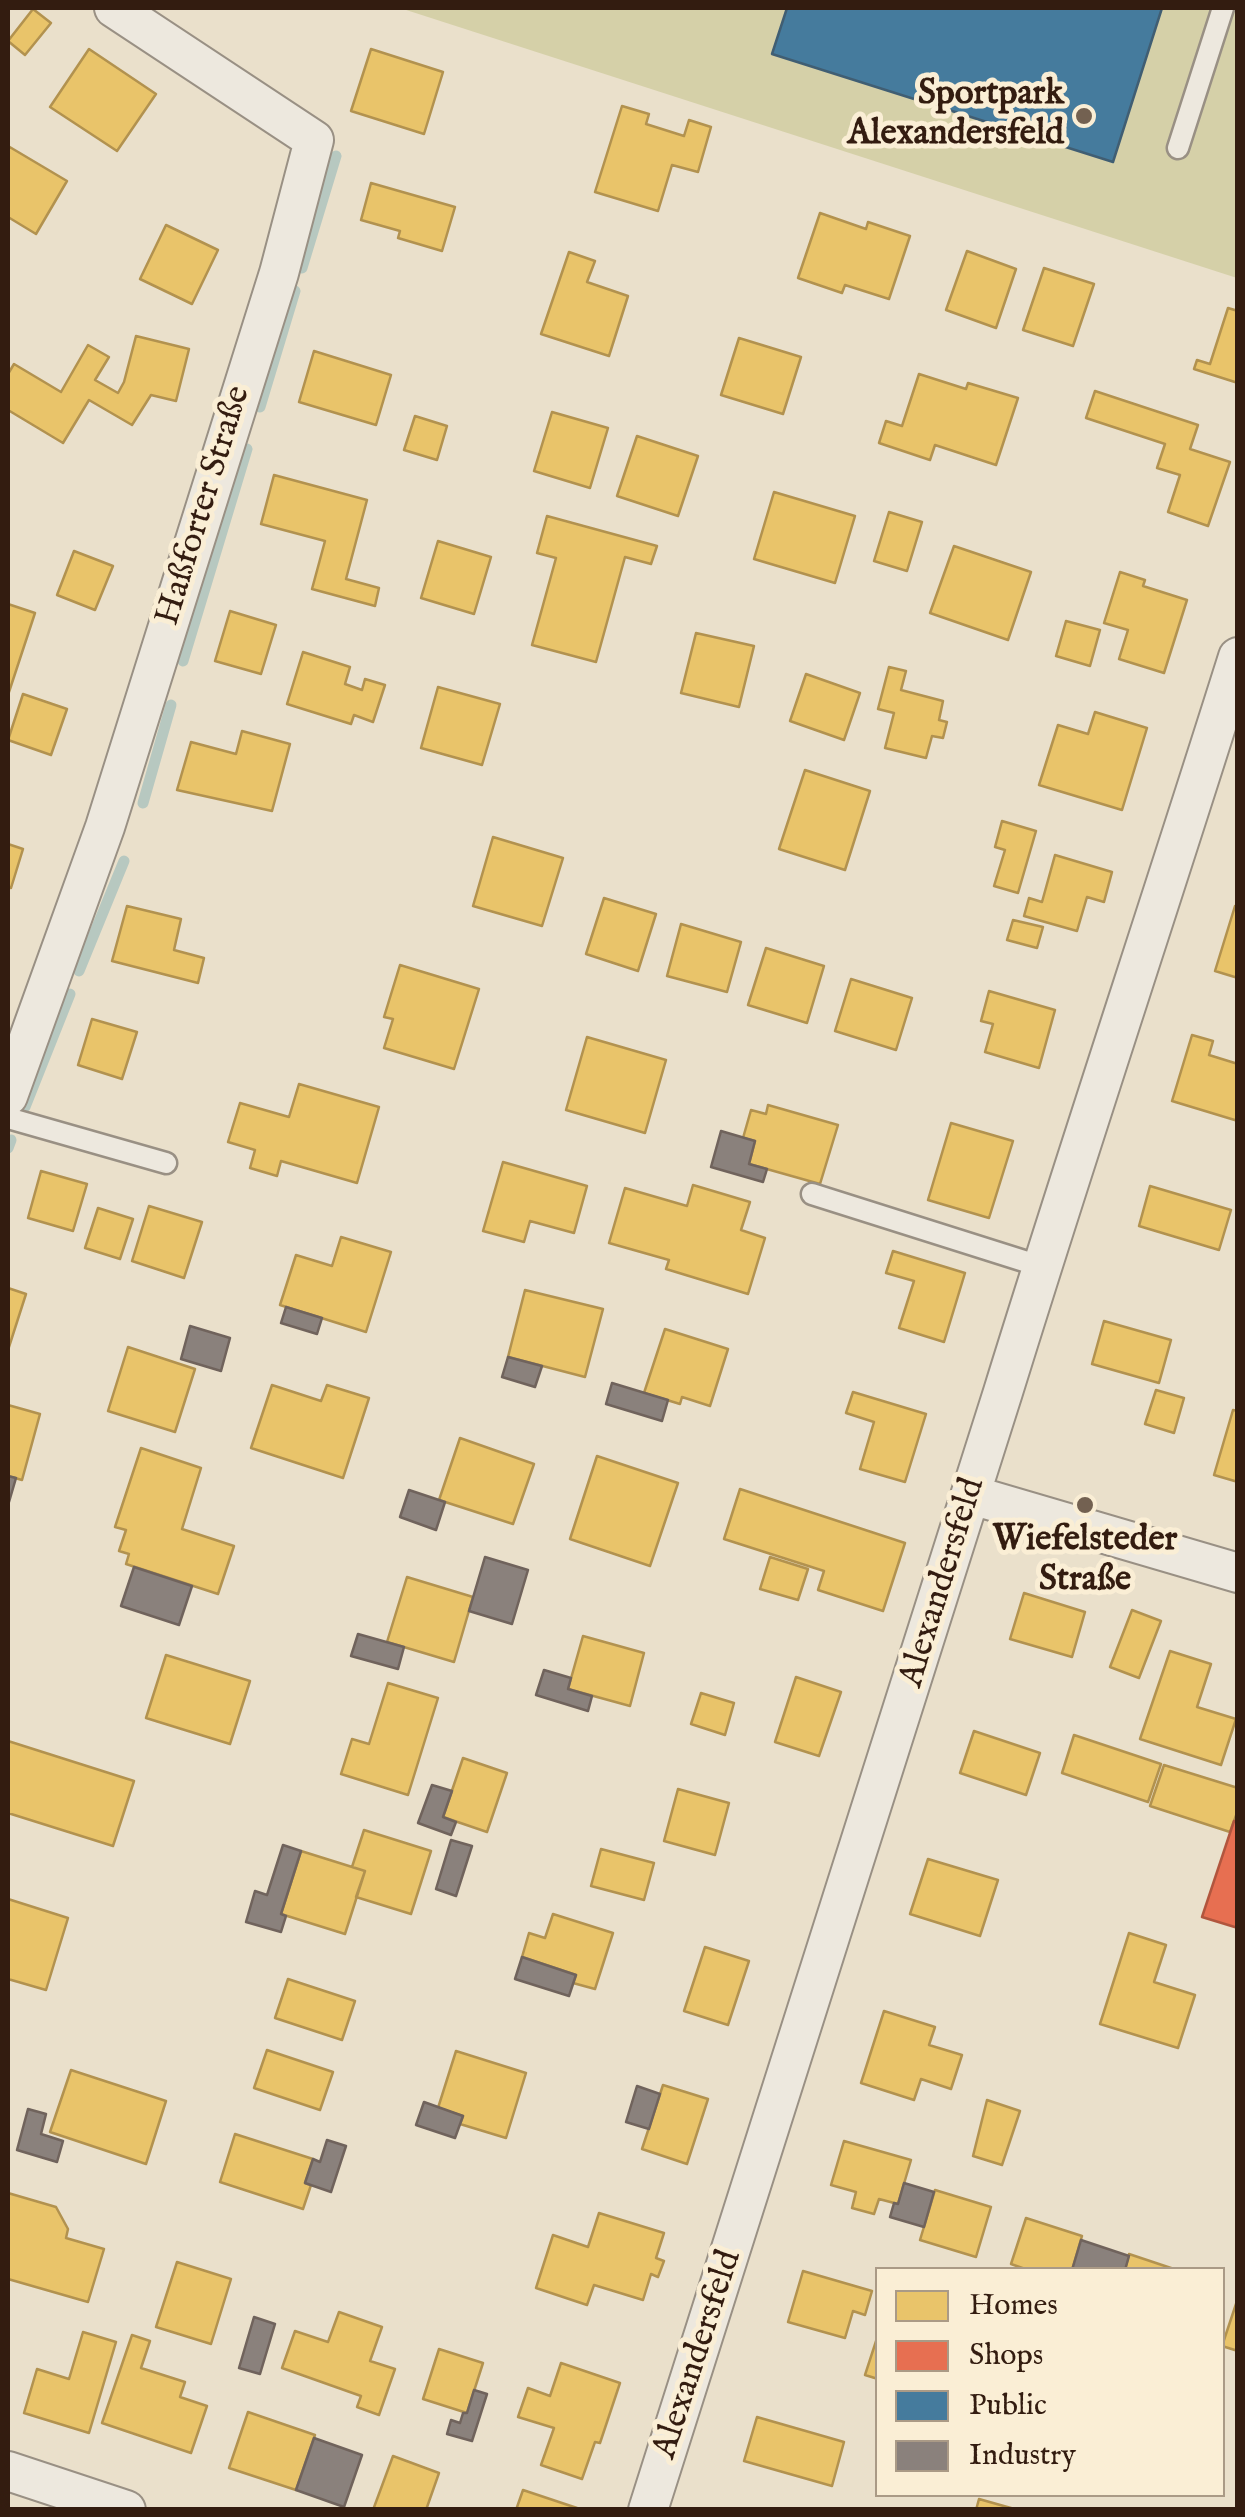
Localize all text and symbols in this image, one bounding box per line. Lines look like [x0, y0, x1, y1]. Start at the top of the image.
place label: Sportpark Alexandersfeld [847, 75, 1064, 157]
marker: Sportpark Alexandersfeld [1073, 105, 1095, 127]
street label: Haßforter Straße [149, 381, 261, 631]
street label: Alexandersfeld [892, 1473, 996, 1693]
marker: Wiefelsteder Straße [1074, 1494, 1096, 1516]
place label: Wiefelsteder Straße [993, 1521, 1177, 1603]
street label: Alexandersfeld [646, 2246, 752, 2464]
legend [875, 2267, 1225, 2497]
text: Homes [969, 2287, 1058, 2325]
text: Shops [969, 2337, 1043, 2375]
text: Public [969, 2387, 1047, 2425]
text: Industry [969, 2437, 1076, 2475]

